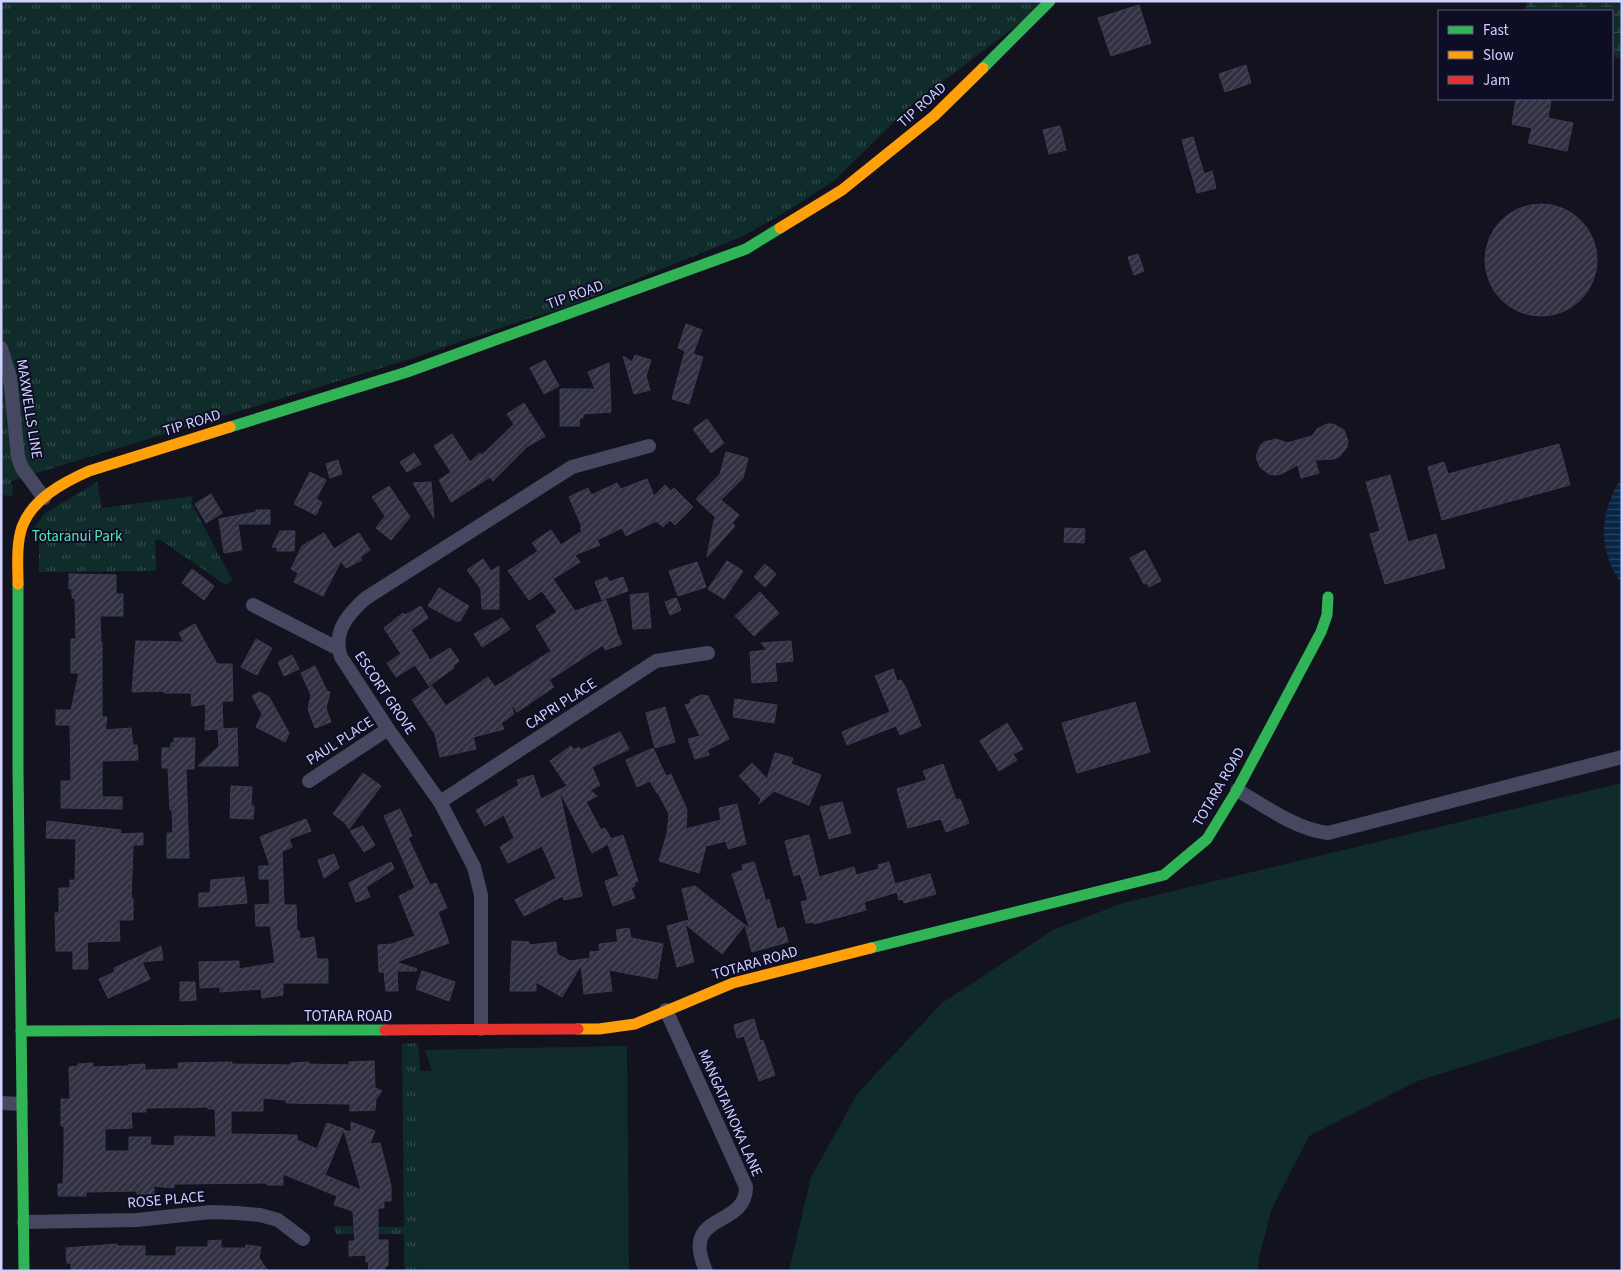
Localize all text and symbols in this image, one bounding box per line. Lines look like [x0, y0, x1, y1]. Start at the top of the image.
legend [1438, 10, 1613, 100]
text: Fast [1483, 20, 1509, 41]
text: Slow [1483, 45, 1514, 66]
text: Jam [1483, 70, 1510, 91]
street label: TIP ROAD [893, 77, 951, 133]
street label: TIP ROAD [544, 275, 606, 315]
street label: MAXWELLS LINE [11, 358, 47, 460]
street label: TIP ROAD [161, 404, 223, 442]
park label: Totaranui Park [32, 526, 123, 547]
street label: ESCORT GROVE [349, 647, 421, 739]
street label: CAPRI PLACE [521, 673, 601, 735]
street label: PAUL PLACE [302, 711, 378, 770]
street label: TOTARA ROAD [1188, 744, 1250, 830]
street label: TOTARA ROAD [710, 941, 800, 985]
street label: TOTARA ROAD [304, 1006, 392, 1027]
street label: MANGATAINOKA LANE [692, 1046, 768, 1180]
street label: ROSE PLACE [126, 1186, 206, 1214]

